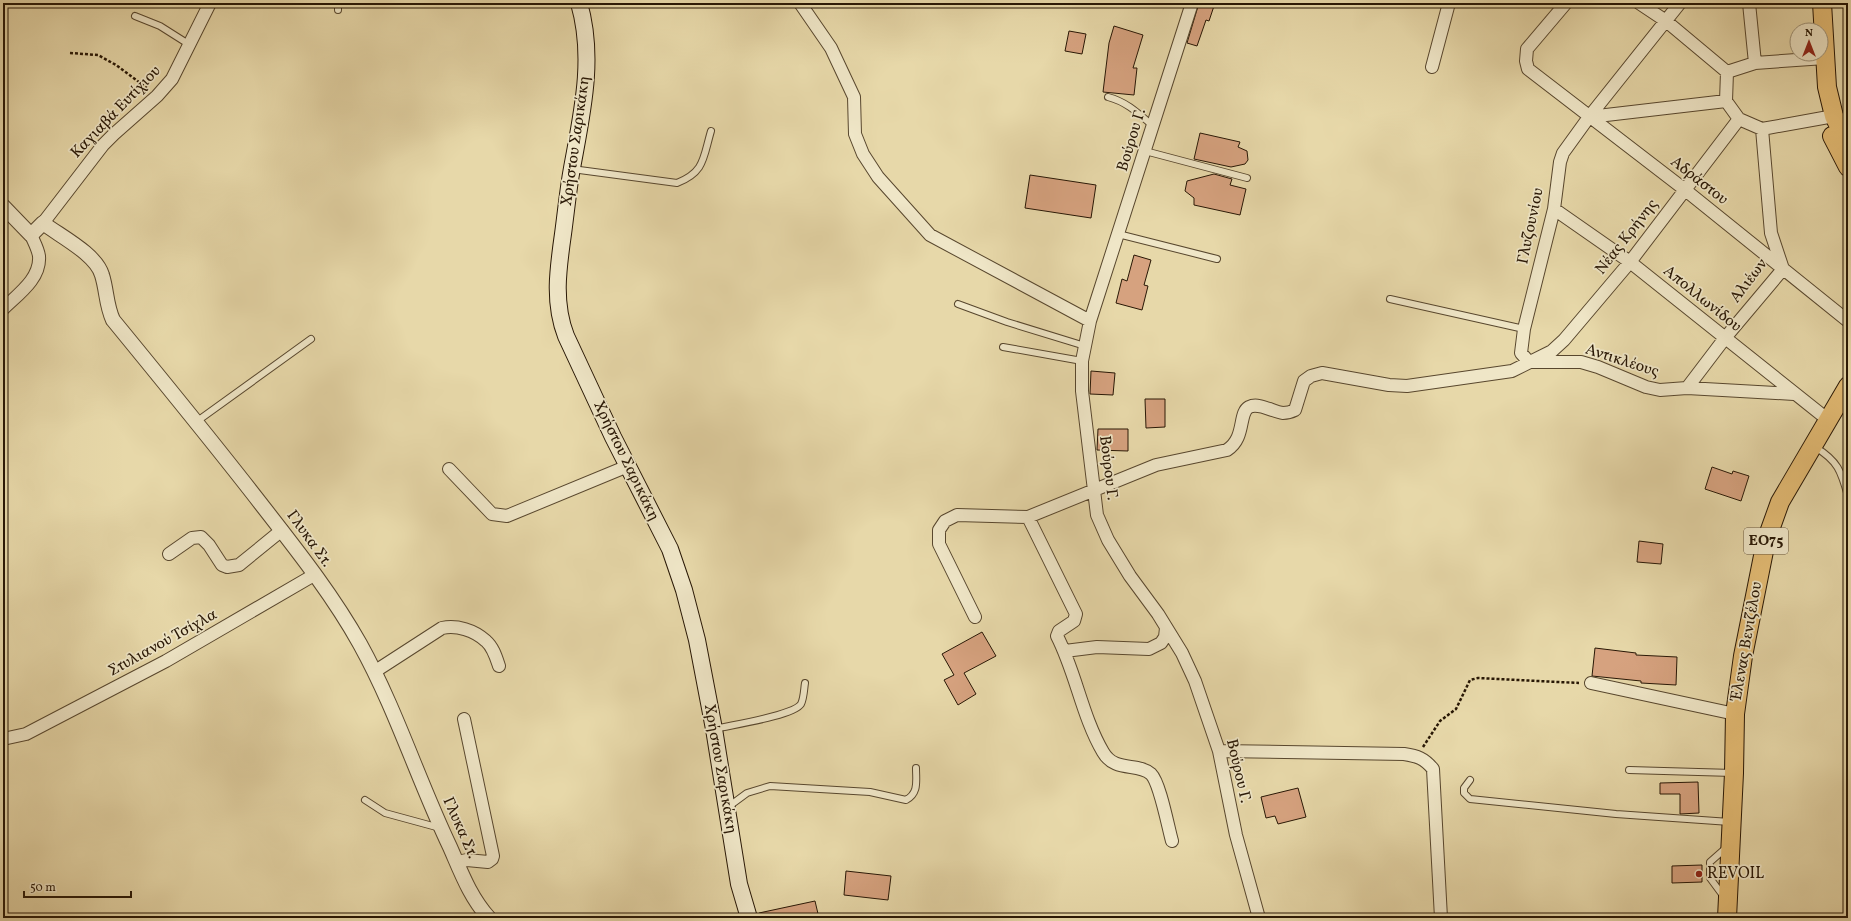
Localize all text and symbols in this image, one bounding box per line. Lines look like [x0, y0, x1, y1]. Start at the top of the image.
north arrow [1789, 22, 1829, 62]
text: N [1805, 26, 1813, 41]
street label: Καγιαβά Ευτίχιου [66, 60, 166, 163]
street label: Χρήστου Σαρικάκη [556, 75, 596, 207]
street label: Βούρου Γ. [1112, 106, 1152, 174]
street label: Αδράστου [1665, 151, 1733, 211]
street label: Γλυζουνίου [1512, 186, 1550, 266]
street label: Νέας Κρήνης [1590, 195, 1664, 279]
street label: Αλιέων [1725, 254, 1773, 308]
street label: Απολλωνίδου [1658, 261, 1746, 338]
street label: Αντικλέους [1582, 339, 1662, 383]
street label: Χρήστου Σαρικάκη [587, 397, 665, 525]
street label: Βούρου Γ. [1093, 434, 1123, 502]
street label: Γλυκα Στ. [281, 506, 337, 572]
road number: ΕΟ75 [1744, 528, 1788, 554]
street label: Έλενας Βενιζέλου [1725, 580, 1768, 704]
street label: Στυλιανού Τσίχλα [105, 604, 222, 682]
street label: Χρήστου Σαρικάκη [698, 702, 742, 836]
street label: Βούρου Γ. [1220, 737, 1256, 805]
street label: Γλυκα Στ. [437, 794, 483, 862]
place label: REVOIL [1707, 863, 1764, 885]
marker: REVOIL [1694, 869, 1704, 879]
scale bar [24, 873, 131, 899]
text: 50 m [30, 880, 56, 896]

